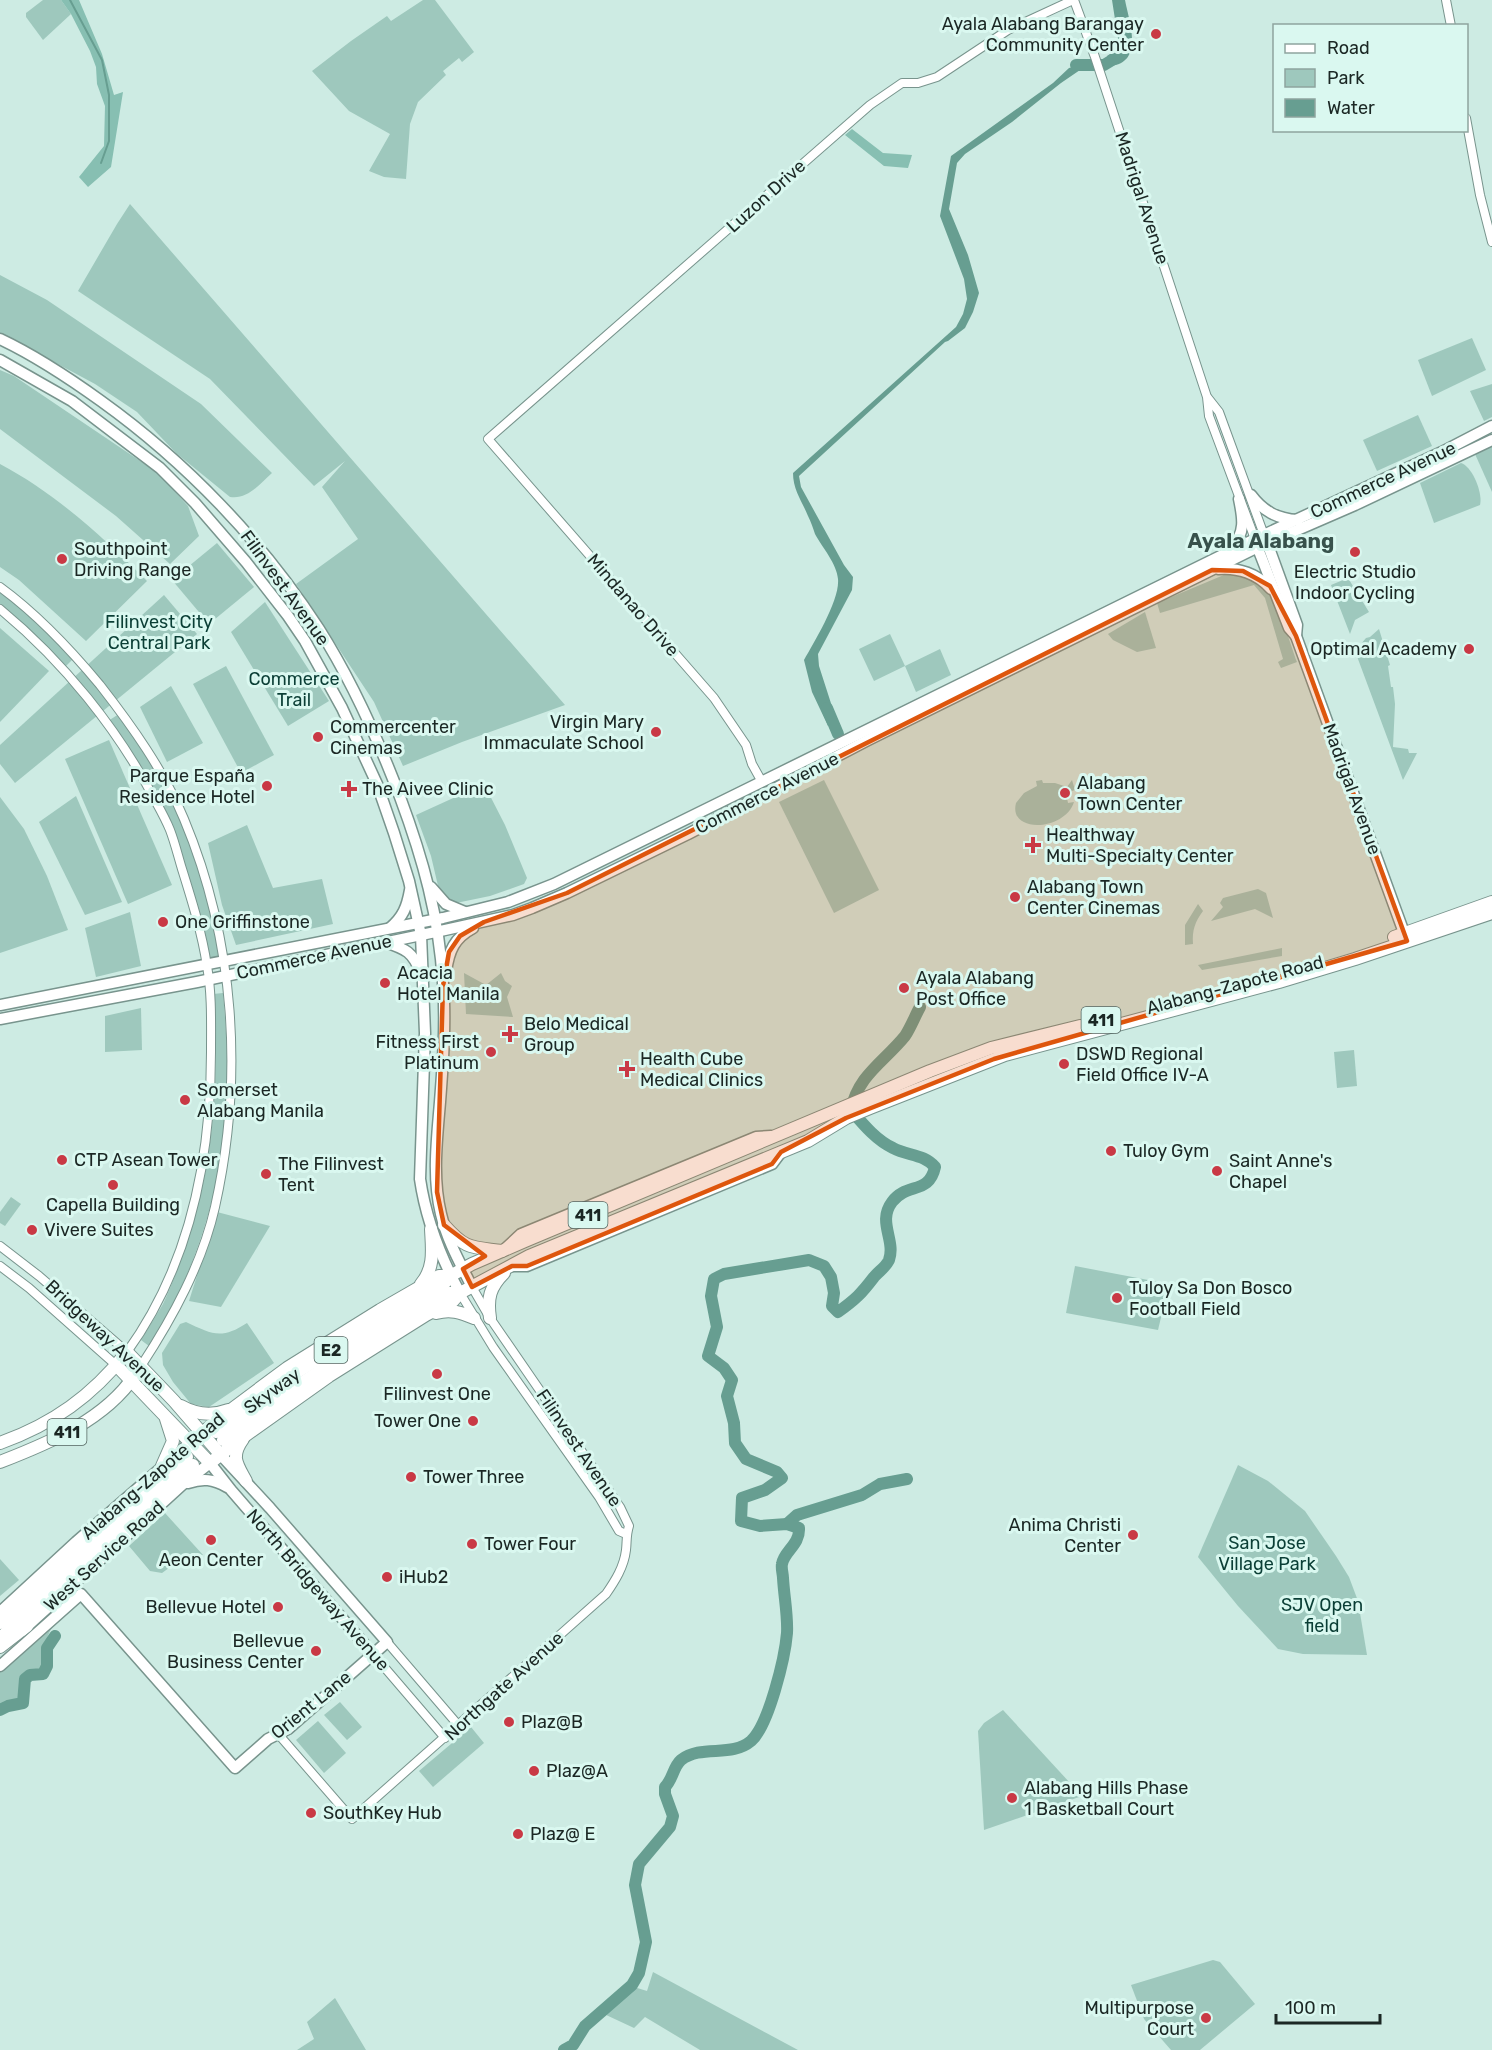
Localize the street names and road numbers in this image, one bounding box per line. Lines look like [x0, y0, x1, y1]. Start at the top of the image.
street label: Madrigal Avenue [1110, 129, 1174, 267]
street label: Luzon Drive [722, 155, 810, 237]
street label: Commerce Avenue [1307, 437, 1459, 523]
street label: Filinvest Avenue [236, 526, 334, 650]
street label: Mindanao Drive [582, 549, 684, 661]
street label: Madrigal Avenue [1318, 720, 1386, 858]
street label: Commerce Avenue [692, 747, 842, 839]
street label: Commerce Avenue [234, 930, 394, 984]
street label: Alabang-Zapote Road [1144, 951, 1326, 1019]
road number: 411 [1082, 1007, 1120, 1033]
road number: 411 [568, 1202, 608, 1228]
street label: Bridgeway Avenue [41, 1275, 169, 1397]
road number: E2 [314, 1337, 348, 1363]
street label: Skyway [240, 1363, 305, 1419]
street label: Filinvest Avenue [532, 1385, 626, 1511]
street label: Alabang-Zapote Road [77, 1408, 229, 1544]
road number: 411 [48, 1419, 86, 1445]
street label: West Service Road [39, 1496, 169, 1616]
street label: North Bridgeway Avenue [242, 1505, 394, 1675]
street label: Northgate Avenue [440, 1627, 568, 1745]
street label: Orient Lane [266, 1666, 356, 1744]

